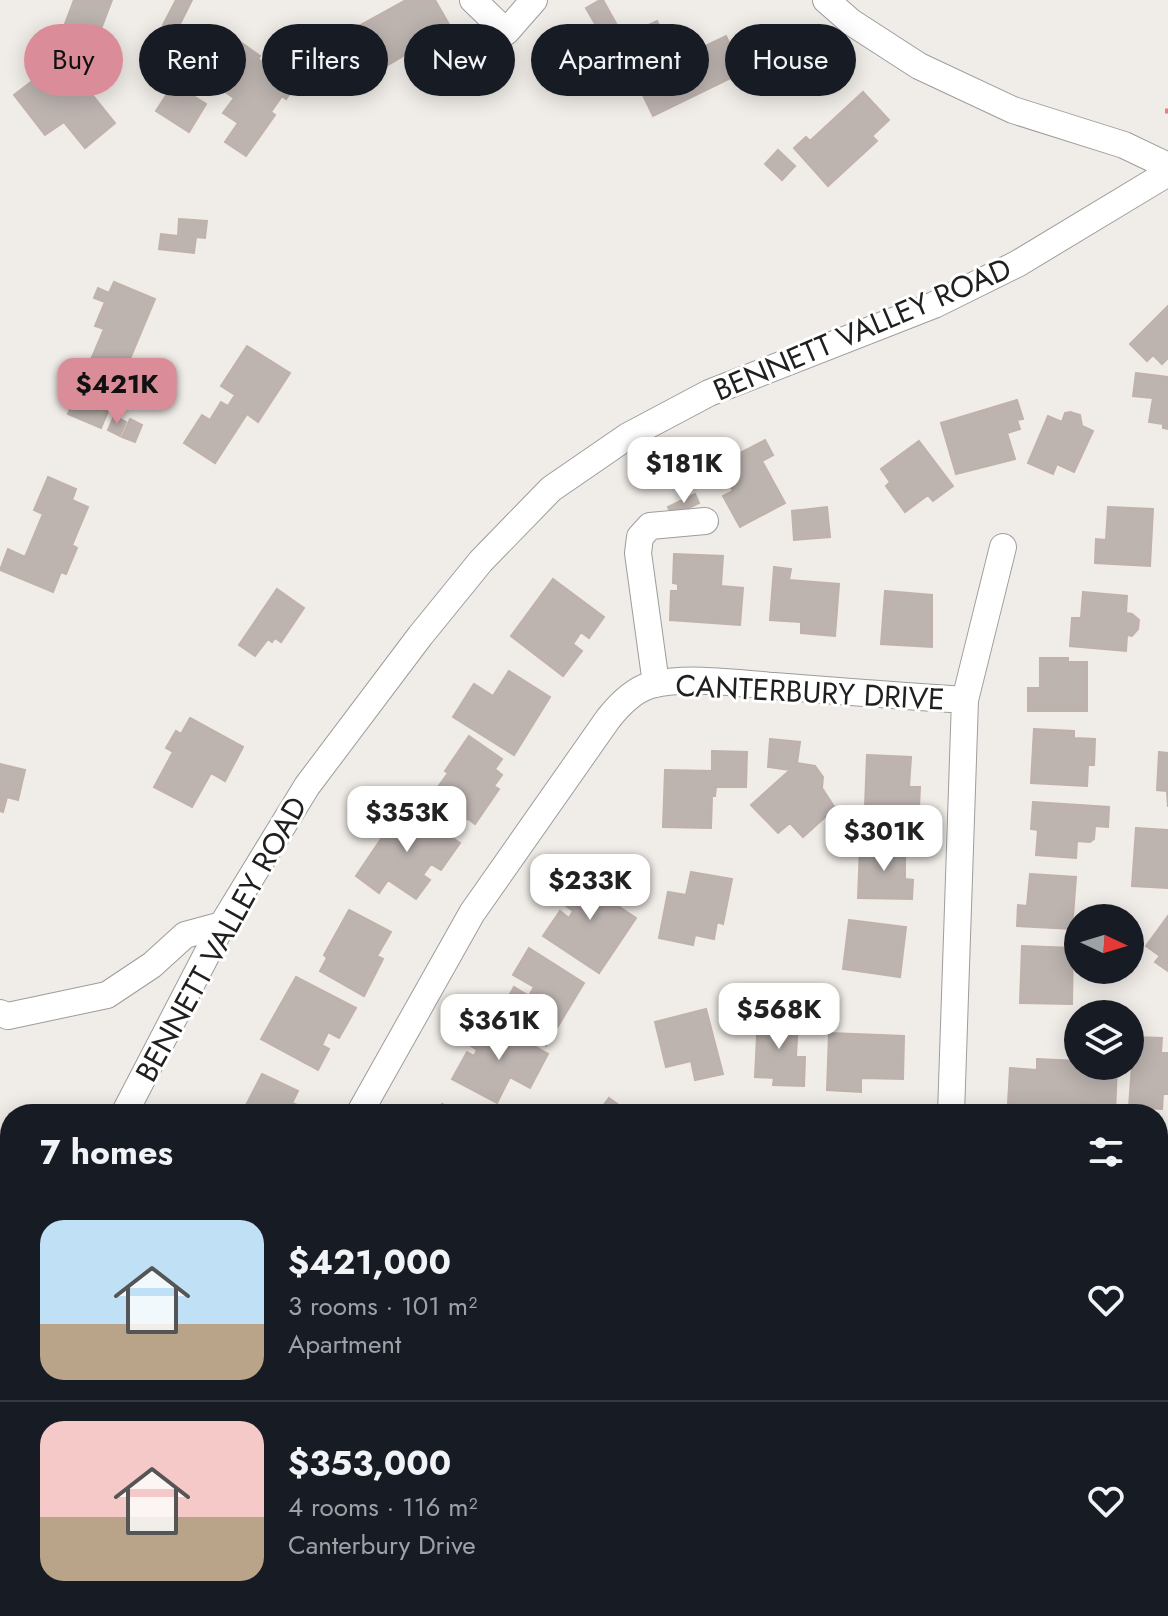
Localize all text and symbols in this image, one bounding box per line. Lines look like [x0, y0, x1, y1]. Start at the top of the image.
chip: Buy [24, 24, 123, 96]
chip: Rent [139, 24, 246, 96]
chip: Filters [262, 24, 388, 96]
chip: New [404, 24, 515, 96]
chip: Apartment [531, 24, 709, 96]
chip: House [725, 24, 856, 96]
street label: BENNETT VALLEY ROAD [706, 247, 1018, 411]
pin: $421K [61, 358, 173, 426]
text: $421K [76, 365, 158, 403]
pin: $181K [628, 437, 740, 505]
text: $181K [645, 444, 723, 482]
street label: CANTERBURY DRIVE [674, 663, 946, 721]
pin: $353K [351, 786, 463, 854]
street label: BENNETT VALLEY ROAD [125, 789, 317, 1089]
text: $353K [365, 793, 449, 831]
pin: $301K [828, 805, 940, 873]
text: $301K [844, 812, 924, 850]
pin: $233K [534, 854, 646, 922]
text: $233K [548, 861, 632, 899]
north arrow [1064, 904, 1144, 984]
map controls [1064, 904, 1144, 1080]
pin: $568K [723, 983, 835, 1051]
text: $568K [737, 990, 821, 1028]
pin: $361K [443, 994, 555, 1062]
button: layers [1064, 1000, 1144, 1080]
text: $361K [458, 1001, 540, 1039]
text: 7 homes [40, 1128, 173, 1177]
icon: filters [1084, 1130, 1128, 1174]
text: $421,000 [288, 1238, 451, 1287]
icon: home [104, 1252, 200, 1348]
icon: heart [1084, 1278, 1128, 1322]
text: 3 rooms · 101 m² [288, 1287, 477, 1325]
text: Apartment [288, 1325, 401, 1363]
text: $353,000 [288, 1439, 451, 1488]
icon: home [104, 1453, 200, 1549]
icon: heart [1084, 1479, 1128, 1523]
text: 4 rooms · 116 m² [288, 1488, 478, 1526]
text: Canterbury Drive [288, 1526, 476, 1564]

